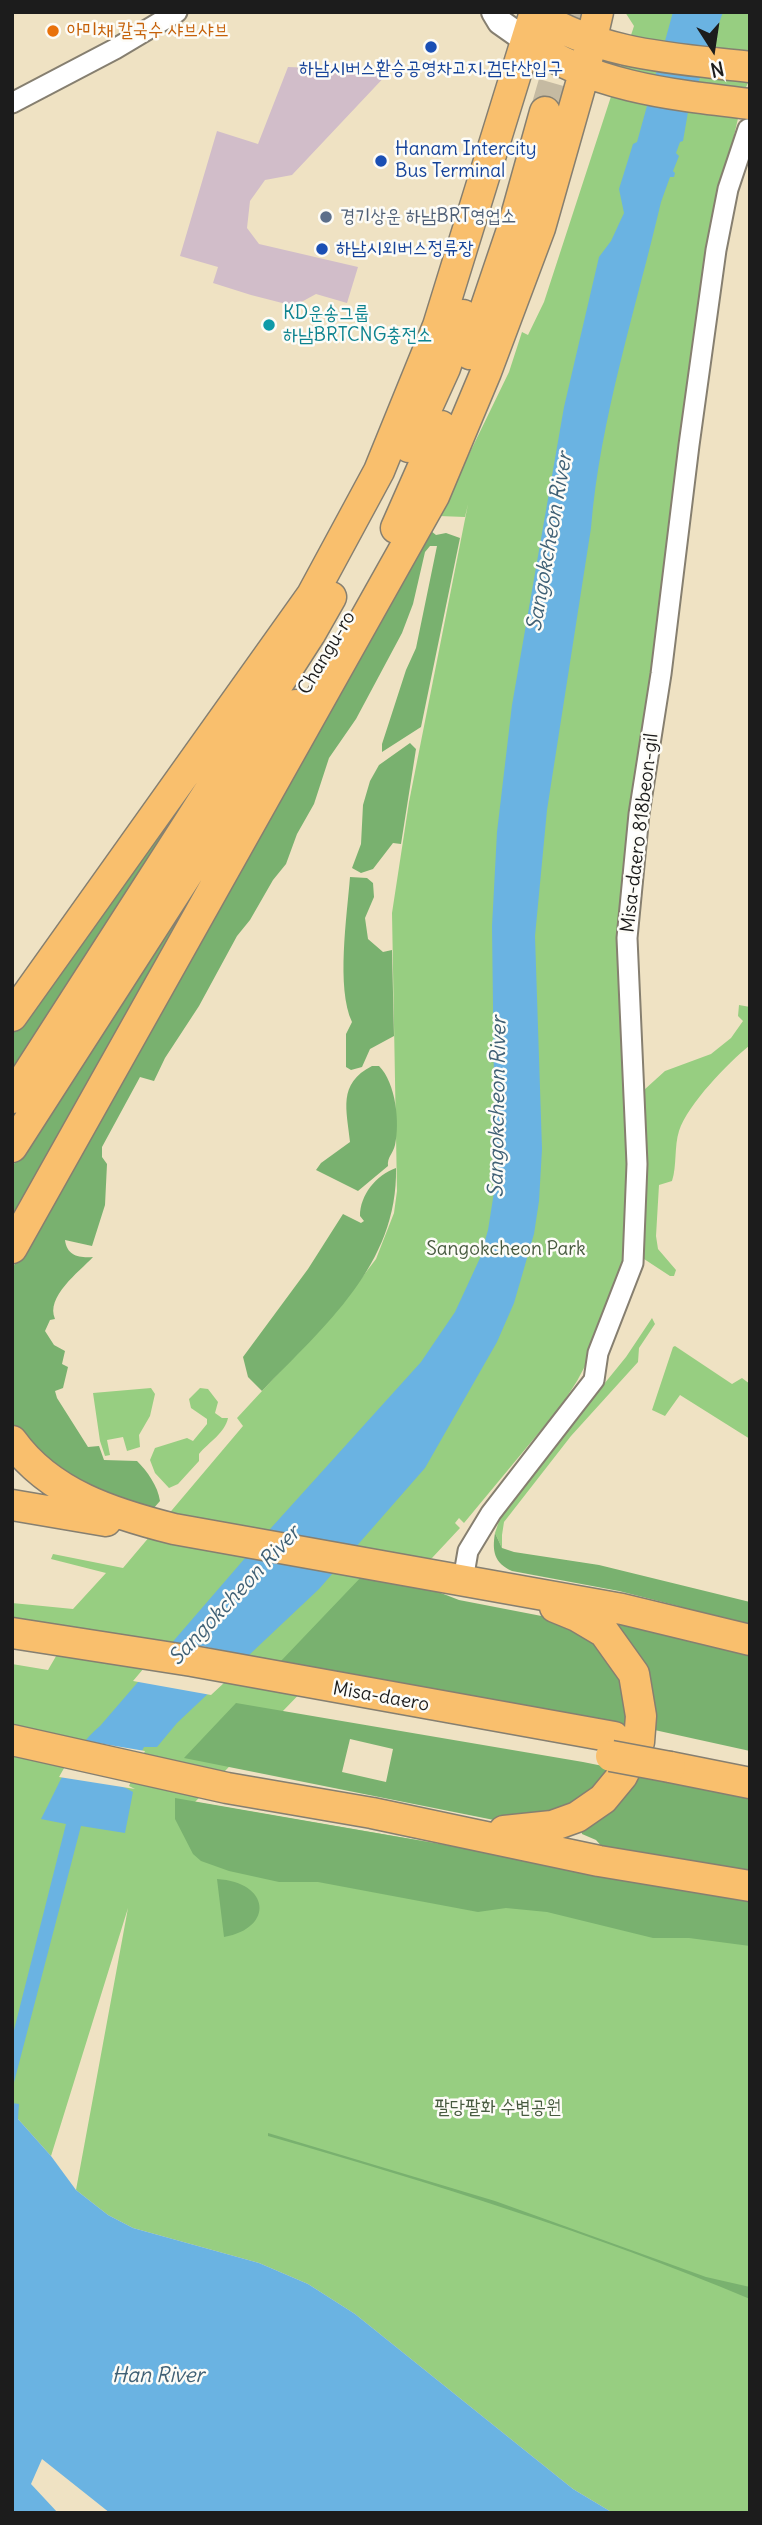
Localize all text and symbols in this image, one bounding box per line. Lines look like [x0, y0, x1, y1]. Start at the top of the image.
north arrow [678, 14, 748, 84]
place label: 아미채 칼국수 샤브샤브 [67, 20, 229, 42]
marker: 아미채 칼국수 샤브샤브 [45, 23, 61, 39]
marker: 하남시버스환승공영차고지.검단산입구 [423, 39, 439, 55]
text: N [708, 56, 726, 83]
place label: 하남시버스환승공영차고지.검단산입구 [299, 58, 563, 80]
place label: Hanam Intercity Bus Terminal [395, 139, 537, 183]
marker: Hanam Intercity Bus Terminal [373, 153, 389, 169]
place label: 경기상운 하남BRT영업소 [340, 206, 516, 228]
marker: 경기상운 하남BRT영업소 [318, 209, 334, 225]
place label: 하남시외버스정류장 [336, 238, 474, 260]
marker: 하남시외버스정류장 [314, 241, 330, 257]
place label: KD운송그룹 하남BRTCNG충전소 [283, 303, 432, 347]
marker: KD운송그룹 하남BRTCNG충전소 [261, 317, 277, 333]
water label: Sangokcheon River [522, 451, 578, 633]
street label: Changu-ro [293, 607, 361, 699]
street label: Misa-daero 818beon-gil [616, 732, 664, 934]
water label: Sangokcheon River [484, 1016, 512, 1198]
park label: Sangokcheon Park [426, 1239, 586, 1261]
water label: Sangokcheon River [164, 1521, 306, 1671]
street label: Misa-daero [331, 1677, 431, 1717]
park label: 팔당팔화 수변공원 [435, 2097, 561, 2119]
water label: Han River [112, 2363, 204, 2389]

